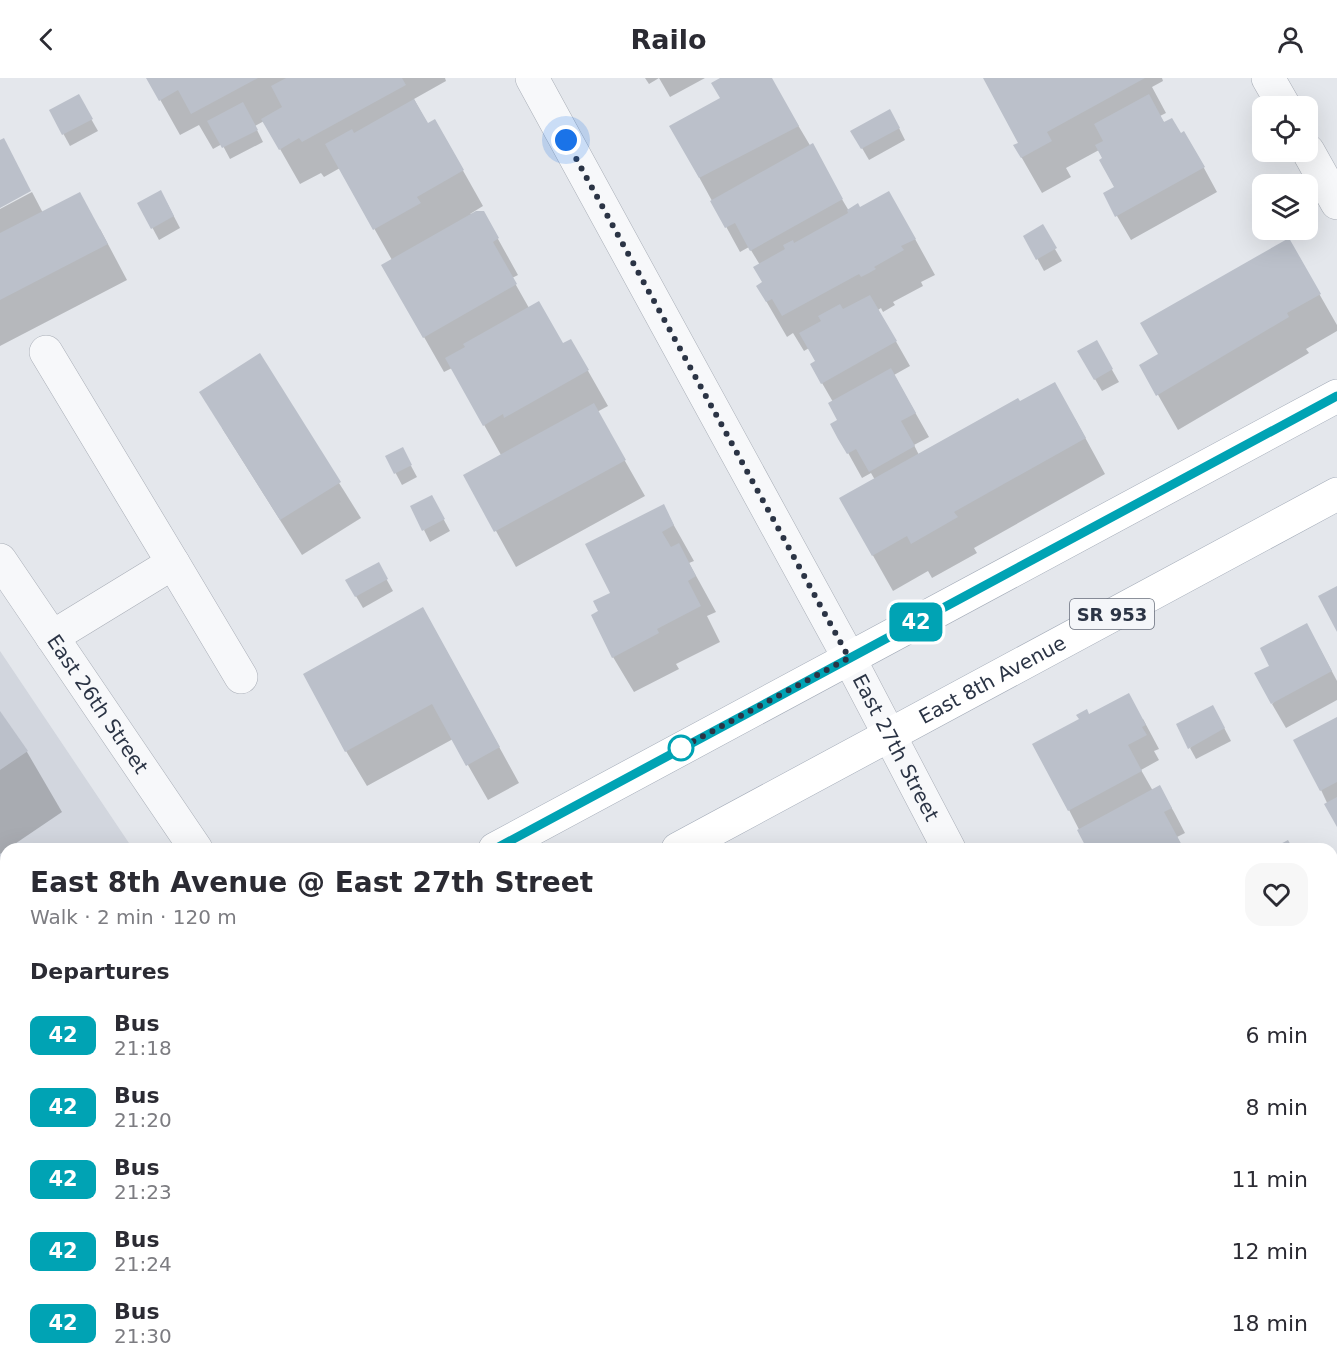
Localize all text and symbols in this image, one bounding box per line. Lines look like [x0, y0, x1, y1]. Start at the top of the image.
icon: back [30, 23, 63, 56]
icon: person [1274, 23, 1307, 56]
text: Railo [630, 24, 707, 55]
map controls [1252, 96, 1318, 240]
button: locate [1252, 96, 1318, 162]
your location [551, 125, 581, 155]
button: layers [1252, 174, 1318, 240]
road number: SR 953 [1070, 599, 1154, 629]
line badge: 42 [889, 602, 943, 642]
text: 42 [901, 610, 931, 634]
street label: East 26th Street [42, 630, 153, 778]
street label: East 8th Avenue [915, 630, 1070, 729]
street label: East 27th Street [847, 670, 944, 825]
unlabelled marker [668, 735, 694, 761]
button: heart [1245, 863, 1308, 926]
text: East 8th Avenue @ East 27th Street [30, 866, 593, 899]
text: Walk · 2 min · 120 m [30, 905, 237, 929]
text: Departures [30, 959, 170, 984]
text: Bus [114, 1011, 160, 1036]
text: 42 [48, 1023, 78, 1047]
text: 6 min [1246, 1023, 1308, 1048]
text: 21:18 [114, 1036, 172, 1060]
text: Bus [114, 1083, 160, 1108]
text: 42 [48, 1095, 78, 1119]
text: 8 min [1246, 1095, 1308, 1120]
text: 21:20 [114, 1108, 172, 1132]
text: Bus [114, 1155, 160, 1180]
text: 42 [48, 1167, 78, 1191]
text: 11 min [1232, 1167, 1308, 1192]
text: 21:23 [114, 1180, 172, 1204]
text: Bus [114, 1227, 160, 1252]
text: 42 [48, 1239, 78, 1263]
text: 12 min [1232, 1239, 1308, 1264]
text: 21:24 [114, 1252, 172, 1276]
text: Bus [114, 1299, 160, 1324]
text: 42 [48, 1311, 78, 1335]
text: 18 min [1232, 1311, 1308, 1336]
text: 21:30 [114, 1324, 172, 1348]

